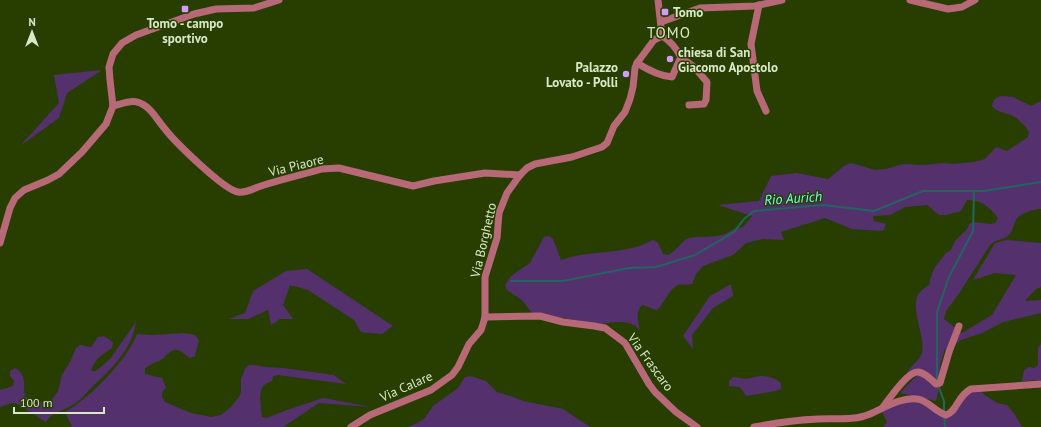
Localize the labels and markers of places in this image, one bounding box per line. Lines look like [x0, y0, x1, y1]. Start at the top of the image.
marker: Tomo - campo sportivo [180, 4, 190, 14]
place label: Tomo [673, 4, 703, 21]
marker: Tomo [660, 7, 670, 17]
place label: Tomo - campo sportivo [147, 15, 223, 47]
place label: chiesa di San Giacomo Apostolo [678, 44, 778, 76]
marker: chiesa di San Giacomo Apostolo [665, 54, 675, 64]
place label: Palazzo Lovato - Polli [546, 59, 618, 91]
marker: Palazzo Lovato - Polli [621, 69, 631, 79]

